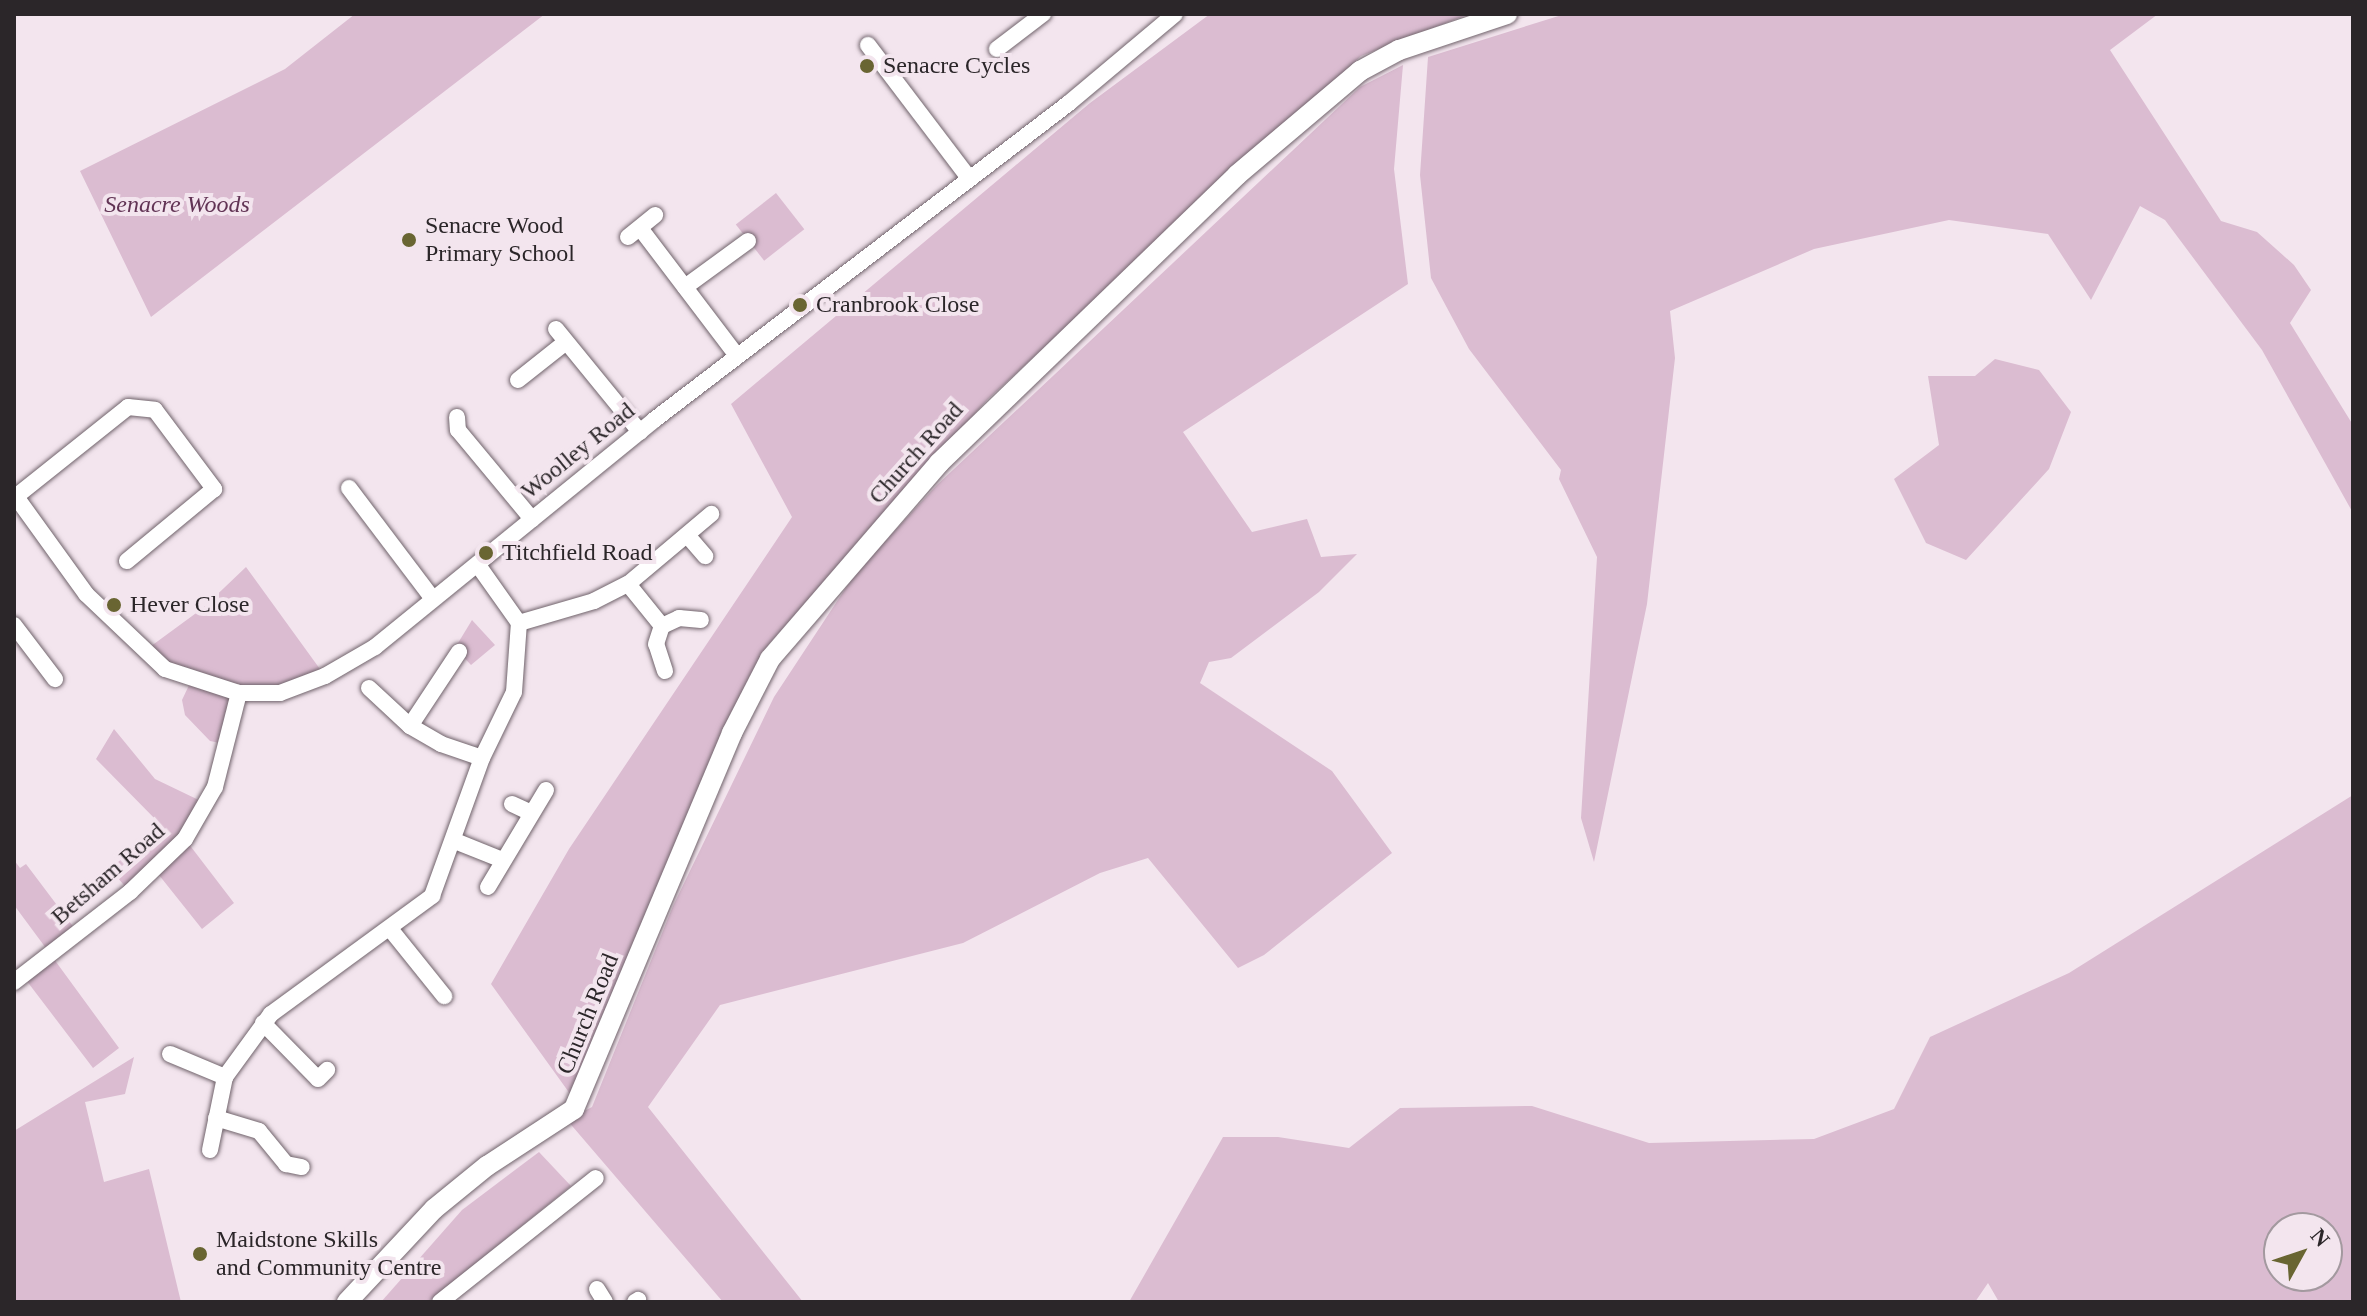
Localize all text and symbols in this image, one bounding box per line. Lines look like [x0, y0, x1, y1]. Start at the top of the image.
place label: Senacre Cycles [883, 52, 1030, 80]
marker: Senacre Cycles [858, 57, 876, 75]
park label: Senacre Woods [104, 191, 250, 219]
place label: Senacre Wood Primary School [425, 212, 575, 268]
marker: Senacre Wood Primary School [400, 231, 418, 249]
place label: Cranbrook Close [816, 291, 979, 319]
marker: Cranbrook Close [791, 296, 809, 314]
street label: Church Road [863, 396, 969, 510]
street label: Woolley Road [516, 397, 640, 505]
place label: Titchfield Road [502, 539, 652, 567]
marker: Titchfield Road [477, 544, 495, 562]
place label: Hever Close [130, 591, 249, 619]
marker: Hever Close [105, 596, 123, 614]
street label: Betsham Road [45, 817, 171, 931]
street label: Church Road [551, 950, 625, 1078]
north arrow [2263, 1212, 2343, 1292]
text: N [2306, 1223, 2335, 1252]
place label: Maidstone Skills and Community Centre [216, 1226, 441, 1282]
marker: Maidstone Skills and Community Centre [191, 1245, 209, 1263]

